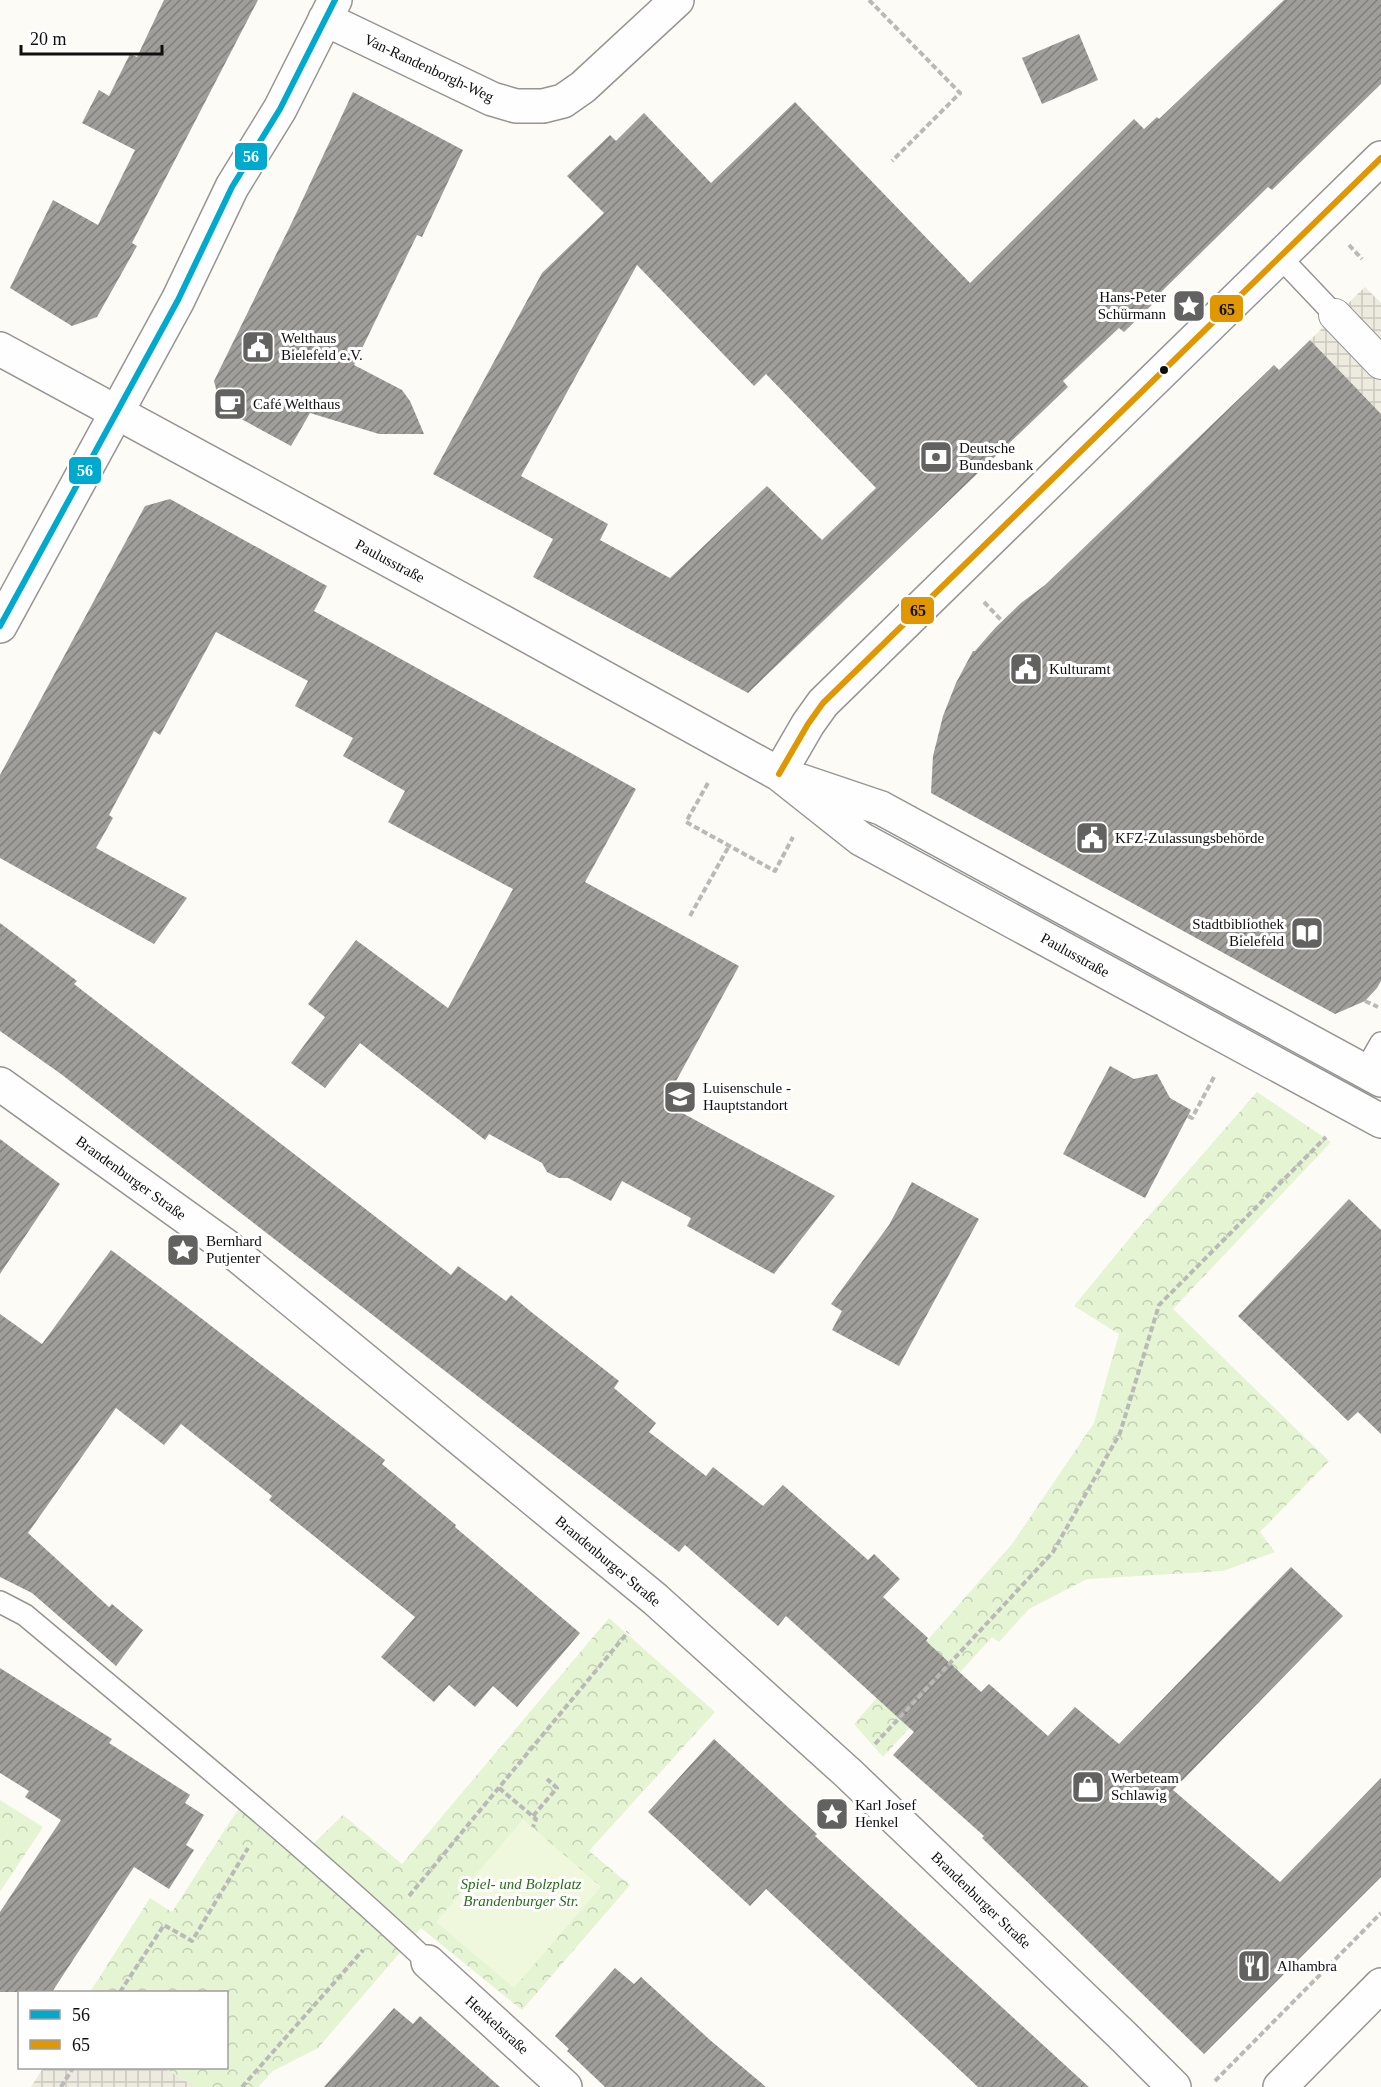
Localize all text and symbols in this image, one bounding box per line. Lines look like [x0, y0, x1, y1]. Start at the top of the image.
scale bar [21, 18, 162, 56]
text: 20 m [30, 29, 67, 49]
street label: Van-Randenborgh-Weg [362, 31, 497, 105]
line badge: 56 [234, 142, 268, 171]
text: 56 [243, 148, 259, 165]
place icon: Hans-Peter Schürmann [1171, 288, 1207, 324]
place label: Hans-Peter Schürmann [1098, 289, 1166, 322]
line badge: 65 [1209, 294, 1244, 323]
text: 65 [1219, 301, 1235, 318]
public building icon: Welthaus Bielefeld e.V. [240, 329, 276, 365]
place label: Welthaus Bielefeld e.V. [281, 330, 363, 363]
unlabelled marker [1158, 364, 1170, 376]
cafe icon: Café Welthaus [212, 386, 248, 422]
place label: Café Welthaus [253, 396, 340, 412]
bank icon: Deutsche Bundesbank [918, 439, 954, 475]
place label: Deutsche Bundesbank [959, 440, 1034, 473]
line badge: 56 [68, 456, 102, 485]
text: 56 [77, 462, 93, 479]
street label: Paulusstraße [353, 536, 428, 586]
line badge: 65 [900, 596, 935, 625]
text: 65 [910, 602, 926, 619]
public building icon: Kulturamt [1008, 651, 1044, 687]
place label: Kulturamt [1049, 661, 1111, 677]
public building icon: KFZ-Zulassungsbehörde [1074, 820, 1110, 856]
place label: KFZ-Zulassungsbehörde [1115, 830, 1264, 846]
library icon: Stadtbibliothek Bielefeld [1289, 915, 1325, 951]
place label: Stadtbibliothek Bielefeld [1192, 916, 1284, 949]
street label: Paulusstraße [1038, 930, 1112, 981]
school or university icon: Luisenschule - Hauptstandort [662, 1079, 698, 1115]
place label: Luisenschule - Hauptstandort [703, 1080, 791, 1113]
street label: Brandenburger Straße [73, 1133, 189, 1223]
place icon: Bernhard Putjenter [165, 1232, 201, 1268]
place label: Bernhard Putjenter [206, 1233, 262, 1266]
street label: Brandenburger Straße [552, 1513, 664, 1610]
shop icon: Werbeteam Schlawig [1070, 1769, 1106, 1805]
place label: Werbeteam Schlawig [1111, 1770, 1179, 1803]
place icon: Karl Josef Henkel [814, 1796, 850, 1832]
place label: Karl Josef Henkel [855, 1797, 916, 1830]
street label: Brandenburger Straße [928, 1848, 1034, 1952]
park label: Spiel- und Bolzplatz Brandenburger Str. [461, 1876, 582, 1909]
restaurant icon: Alhambra [1236, 1948, 1272, 1984]
place label: Alhambra [1277, 1958, 1337, 1974]
legend [18, 1991, 228, 2069]
street label: Henkelstraße [462, 1993, 532, 2058]
text: 56 [72, 2005, 90, 2025]
text: 65 [72, 2035, 90, 2055]

